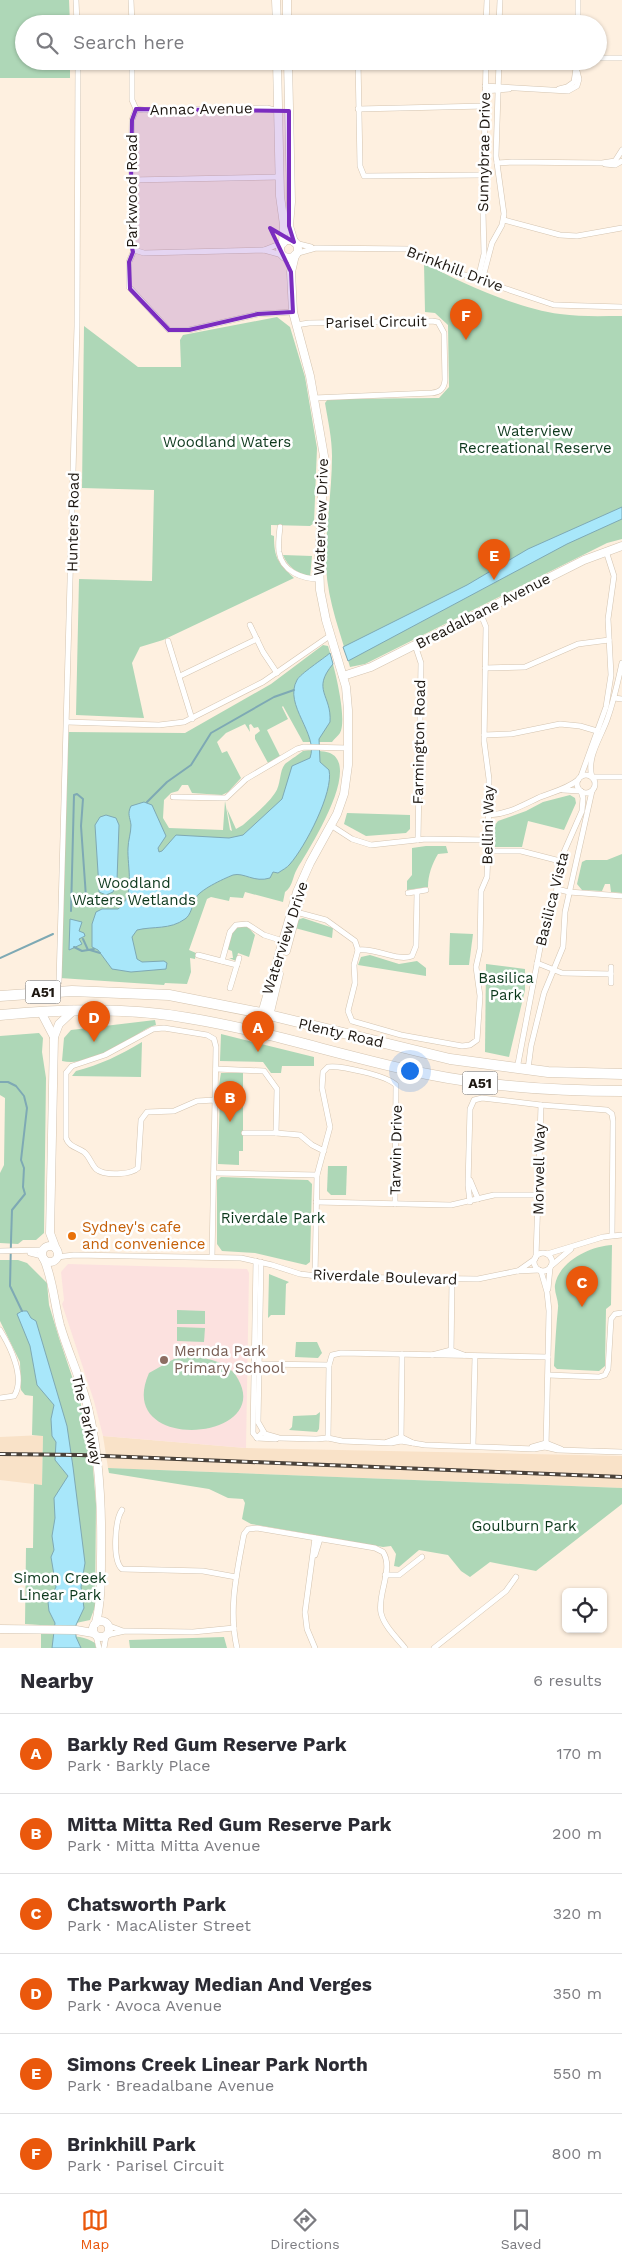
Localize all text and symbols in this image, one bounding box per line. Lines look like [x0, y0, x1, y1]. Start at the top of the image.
search box [15, 15, 607, 70]
icon: search [33, 29, 61, 57]
text: Search here [73, 31, 184, 54]
street label: Sunnybrae Drive [474, 92, 494, 212]
street label: Annac Avenue [149, 99, 253, 119]
street label: Parkwood Road [123, 134, 141, 248]
street label: Brinkhill Drive [404, 242, 506, 296]
pin: F [450, 299, 482, 340]
street label: Parisel Circuit [325, 312, 428, 332]
park label: Waterview Recreational Reserve [458, 422, 612, 457]
park label: Woodland Waters [163, 433, 291, 451]
street label: Waterview Drive [310, 458, 332, 576]
street label: Hunters Road [63, 472, 83, 572]
pin: E [478, 539, 510, 580]
street label: Breadalbane Avenue [413, 569, 553, 653]
street label: Farmington Road [409, 679, 429, 805]
street label: Bellini Way [478, 785, 498, 865]
street label: Basilica Vista [532, 850, 573, 948]
park label: Woodland Waters Wetlands [72, 874, 196, 909]
street label: Waterview Drive [258, 879, 312, 997]
park label: Basilica Park [478, 969, 534, 1004]
road number: A51 [26, 980, 60, 1004]
pin: D [78, 1001, 110, 1042]
pin: A [242, 1011, 274, 1052]
street label: Plenty Road [297, 1014, 385, 1052]
your location [397, 1058, 423, 1084]
road number: A51 [462, 1072, 498, 1094]
pin: B [214, 1081, 246, 1122]
street label: Tarwin Drive [386, 1105, 406, 1195]
street label: Morwell Way [529, 1123, 549, 1215]
park label: Riverdale Park [221, 1209, 326, 1227]
place label: Sydney's cafe and convenience [82, 1218, 206, 1253]
marker: Sydney's cafe and convenience [66, 1230, 78, 1242]
street label: Riverdale Boulevard [312, 1265, 458, 1289]
pin: C [566, 1266, 598, 1307]
place label: Mernda Park Primary School [174, 1342, 285, 1377]
marker: Mernda Park Primary School [158, 1354, 170, 1366]
street label: The Parkway [68, 1373, 106, 1467]
park label: Goulburn Park [471, 1517, 577, 1535]
park label: Simon Creek Linear Park [13, 1569, 107, 1604]
map controls [562, 1588, 607, 1633]
button: locate [562, 1588, 607, 1633]
text: Nearby [20, 1668, 93, 1693]
text: 6 results [533, 1671, 602, 1690]
text: Barkly Red Gum Reserve Park [67, 1733, 347, 1756]
text: A [31, 1744, 41, 1763]
text: 170 m [556, 1744, 602, 1763]
text: Park · Barkly Place [67, 1756, 210, 1775]
text: Mitta Mitta Red Gum Reserve Park [67, 1813, 391, 1836]
text: B [31, 1824, 41, 1843]
text: 200 m [552, 1824, 602, 1843]
text: Park · Mitta Mitta Avenue [67, 1836, 260, 1855]
text: Chatsworth Park [67, 1893, 226, 1916]
text: C [31, 1904, 41, 1923]
text: 320 m [553, 1904, 602, 1923]
text: Park · MacAlister Street [67, 1916, 251, 1935]
text: The Parkway Median And Verges [67, 1973, 372, 1996]
text: D [30, 1984, 42, 2003]
text: 350 m [553, 1984, 602, 2003]
text: Park · Avoca Avenue [67, 1996, 222, 2015]
text: Simons Creek Linear Park North [67, 2053, 368, 2076]
text: E [31, 2064, 41, 2083]
text: 550 m [553, 2064, 602, 2083]
text: Park · Breadalbane Avenue [67, 2076, 274, 2095]
text: Brinkhill Park [67, 2133, 196, 2156]
text: F [31, 2144, 41, 2163]
text: 800 m [552, 2144, 602, 2163]
text: Park · Parisel Circuit [67, 2156, 224, 2175]
tab: Map [81, 2206, 109, 2252]
tab: Directions [270, 2206, 340, 2252]
tab: Saved [501, 2206, 541, 2252]

